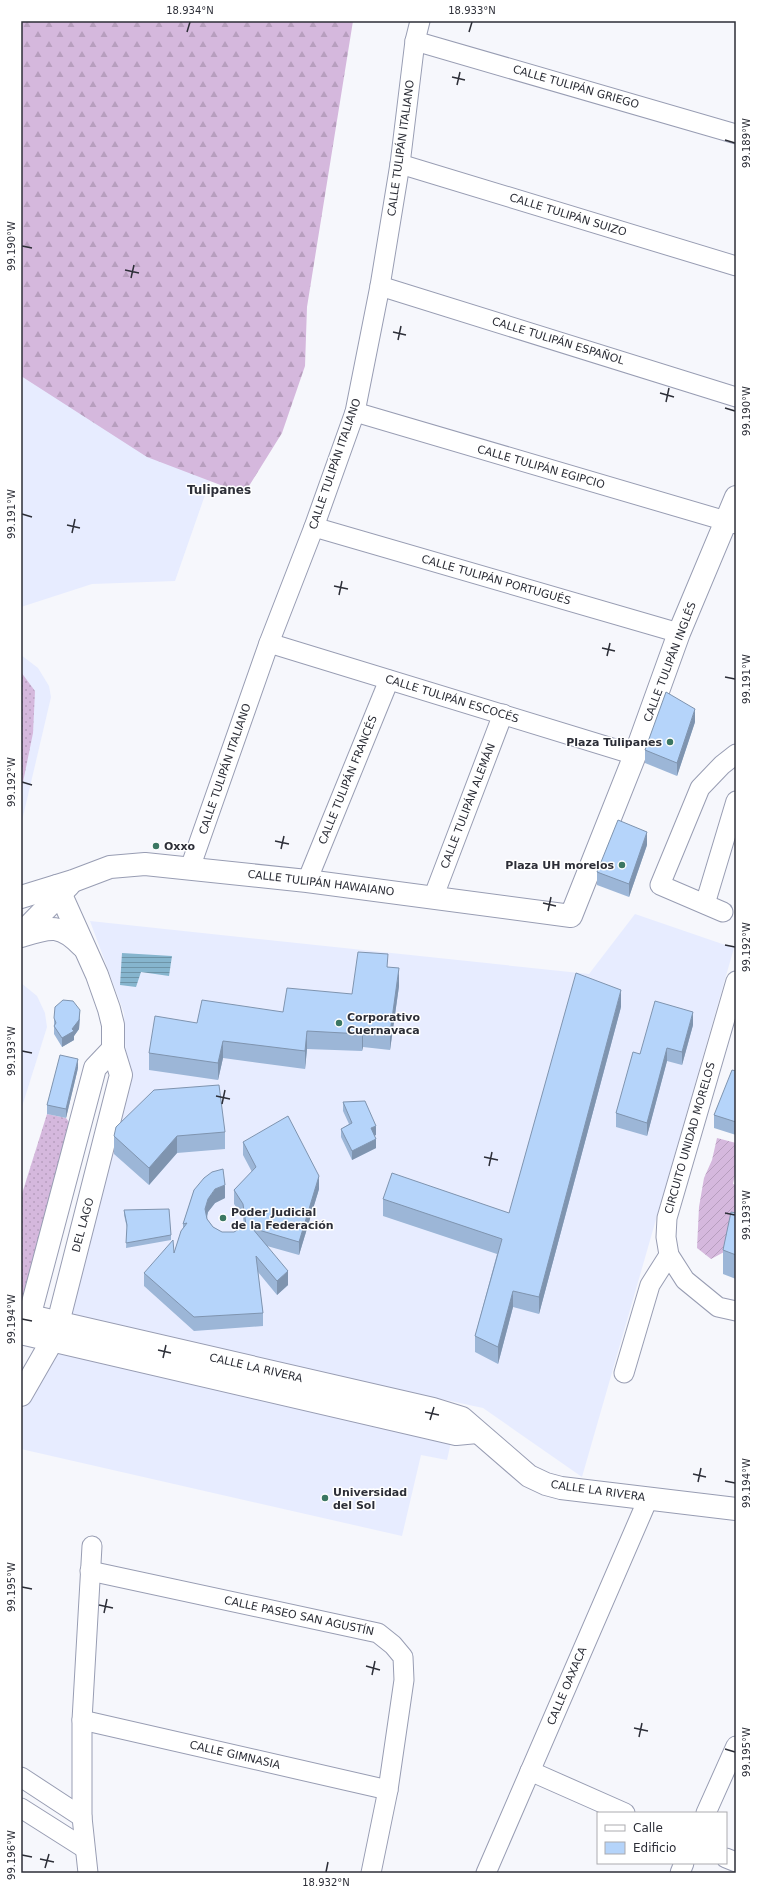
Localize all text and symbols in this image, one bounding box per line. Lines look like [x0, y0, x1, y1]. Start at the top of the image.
text: 18.934°N [166, 5, 214, 16]
text: 18.933°N [448, 5, 496, 16]
street label: CALLE TULIPÁN GRIEGO [511, 63, 641, 111]
street label: CALLE TULIPÁN ITALIANO [385, 79, 417, 217]
text: 99.189°W [741, 118, 752, 168]
street label: CALLE TULIPÁN SUIZO [508, 191, 628, 239]
text: 99.190°W [6, 221, 17, 271]
street label: CALLE TULIPÁN ESPAÑOL [490, 315, 627, 368]
text: 99.190°W [741, 386, 752, 436]
street label: CALLE TULIPÁN ITALIANO [306, 396, 364, 531]
street label: CALLE TULIPÁN EGIPCIO [476, 443, 607, 492]
district label: Tulipanes [187, 483, 251, 497]
text: 99.191°W [6, 489, 17, 539]
street label: CALLE TULIPÁN PORTUGUÉS [420, 552, 572, 608]
street label: CALLE TULIPÁN INGLÉS [641, 600, 699, 724]
text: 99.191°W [741, 654, 752, 704]
street label: CALLE TULIPÁN ESCOCÉS [384, 672, 520, 726]
street label: CALLE TULIPÁN ITALIANO [196, 701, 254, 836]
street label: CALLE TULIPÁN FRANCÉS [316, 714, 380, 846]
place label: Plaza Tulipanes [566, 736, 662, 749]
marker: Plaza Tulipanes [665, 737, 675, 747]
street label: CALLE TULIPÁN ALEMÁN [438, 742, 498, 870]
text: 99.192°W [6, 757, 17, 807]
place label: Oxxo [164, 840, 196, 853]
marker: Oxxo [151, 841, 161, 851]
place label: Plaza UH morelos [505, 859, 614, 872]
marker: Plaza UH morelos [617, 860, 627, 870]
street label: CALLE TULIPÁN HAWAIANO [247, 868, 396, 899]
text: 99.192°W [741, 922, 752, 972]
place label: Corporativo Cuernavaca [347, 1011, 421, 1037]
marker: Corporativo Cuernavaca [334, 1018, 344, 1028]
text: 99.193°W [6, 1026, 17, 1076]
street label: CIRCUITO UNIDAD MORELOS [662, 1061, 718, 1215]
text: 99.193°W [741, 1190, 752, 1240]
street label: DEL LAGO [69, 1196, 97, 1254]
place label: Poder Judicial de la Federación [231, 1206, 334, 1232]
marker: Poder Judicial de la Federación [218, 1213, 228, 1223]
text: 99.194°W [6, 1294, 17, 1344]
street label: CALLE LA RIVERA [208, 1351, 304, 1385]
text: 99.194°W [741, 1458, 752, 1508]
street label: CALLE LA RIVERA [550, 1478, 647, 1504]
place label: Universidad del Sol [333, 1486, 407, 1512]
marker: Universidad del Sol [320, 1493, 330, 1503]
text: 99.195°W [6, 1562, 17, 1612]
street label: CALLE PASEO SAN AGUSTÍN [223, 1594, 375, 1638]
street label: CALLE OAXACA [545, 1644, 590, 1727]
text: 99.195°W [741, 1727, 752, 1777]
street label: CALLE GIMNASIA [188, 1738, 282, 1772]
legend [597, 1812, 727, 1864]
text: Calle [633, 1821, 663, 1835]
text: 99.196°W [6, 1830, 17, 1880]
text: Edificio [633, 1841, 676, 1855]
text: 18.932°N [302, 1877, 350, 1888]

